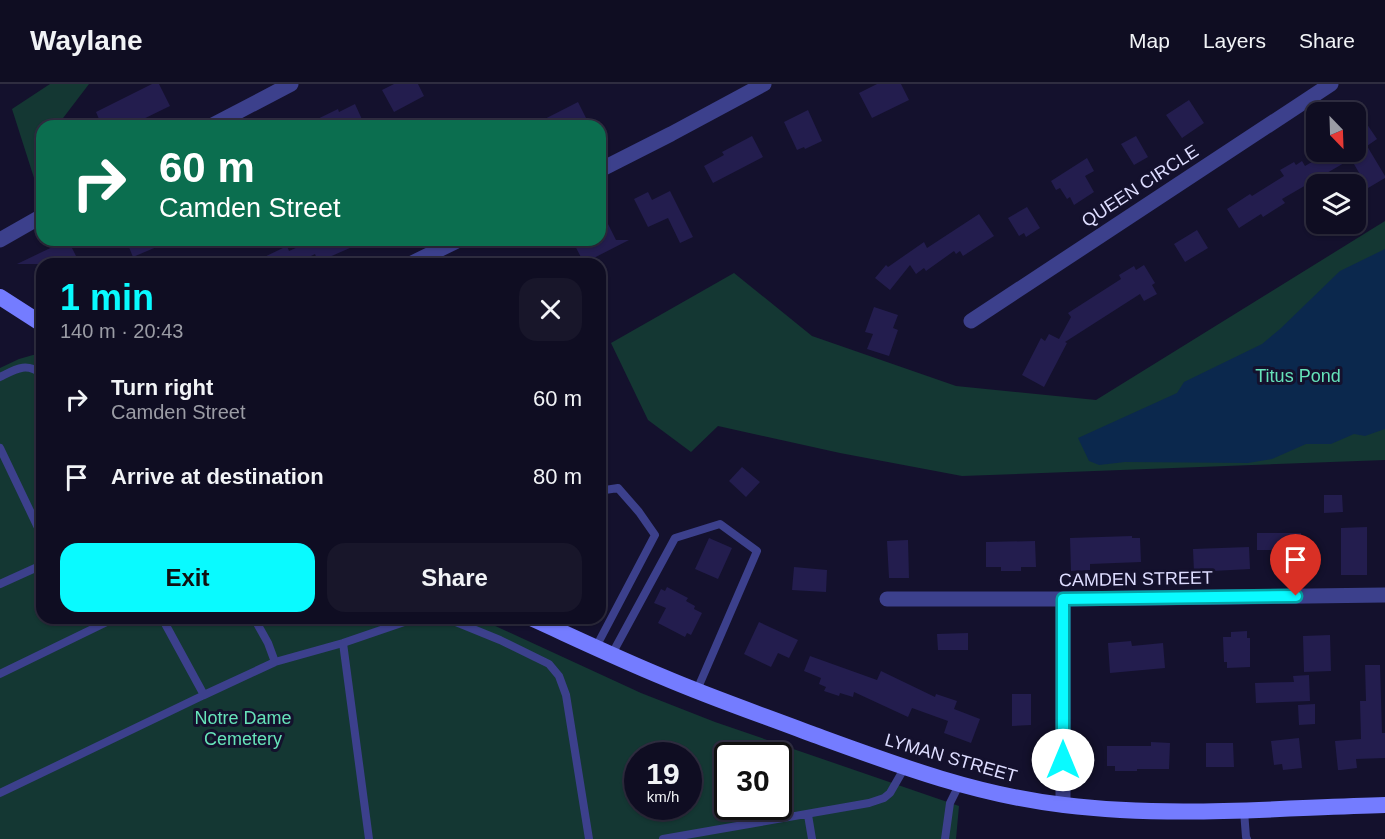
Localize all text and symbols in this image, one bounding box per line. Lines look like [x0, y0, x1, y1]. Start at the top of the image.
text: Waylane [30, 25, 143, 56]
text: Map [1129, 29, 1170, 52]
text: Layers [1203, 29, 1266, 52]
text: Share [1299, 29, 1355, 52]
north arrow [1306, 102, 1366, 162]
map controls [1306, 102, 1366, 234]
street label: QUEEN CIRCLE [1078, 141, 1202, 231]
icon: right [60, 144, 138, 222]
text: 60 m [159, 144, 255, 191]
button: layers [1306, 174, 1366, 234]
text: Camden Street [159, 193, 341, 223]
text: 1 min [60, 277, 154, 318]
button: close [519, 278, 582, 341]
text: 140 m · 20:43 [60, 320, 183, 342]
park label: Titus Pond [1255, 366, 1341, 386]
text: Turn right [111, 375, 213, 400]
icon: right [60, 383, 93, 416]
text: 60 m [533, 386, 582, 411]
text: Camden Street [111, 401, 246, 423]
icon: arrive [60, 461, 93, 494]
text: Arrive at destination [111, 464, 324, 489]
text: 80 m [533, 464, 582, 489]
pin [1270, 534, 1321, 596]
button: Exit [60, 543, 315, 612]
button: Share [327, 543, 582, 612]
icon: arrive [1279, 543, 1312, 576]
street label: CAMDEN STREET [1059, 568, 1213, 590]
park label: Notre Dame Cemetery [194, 708, 292, 749]
position arrow [1031, 728, 1095, 792]
street label: LYMAN STREET [883, 730, 1019, 786]
speed limit sign: 30 [714, 742, 792, 820]
text: 19 [646, 757, 680, 790]
text: km/h [647, 788, 679, 805]

